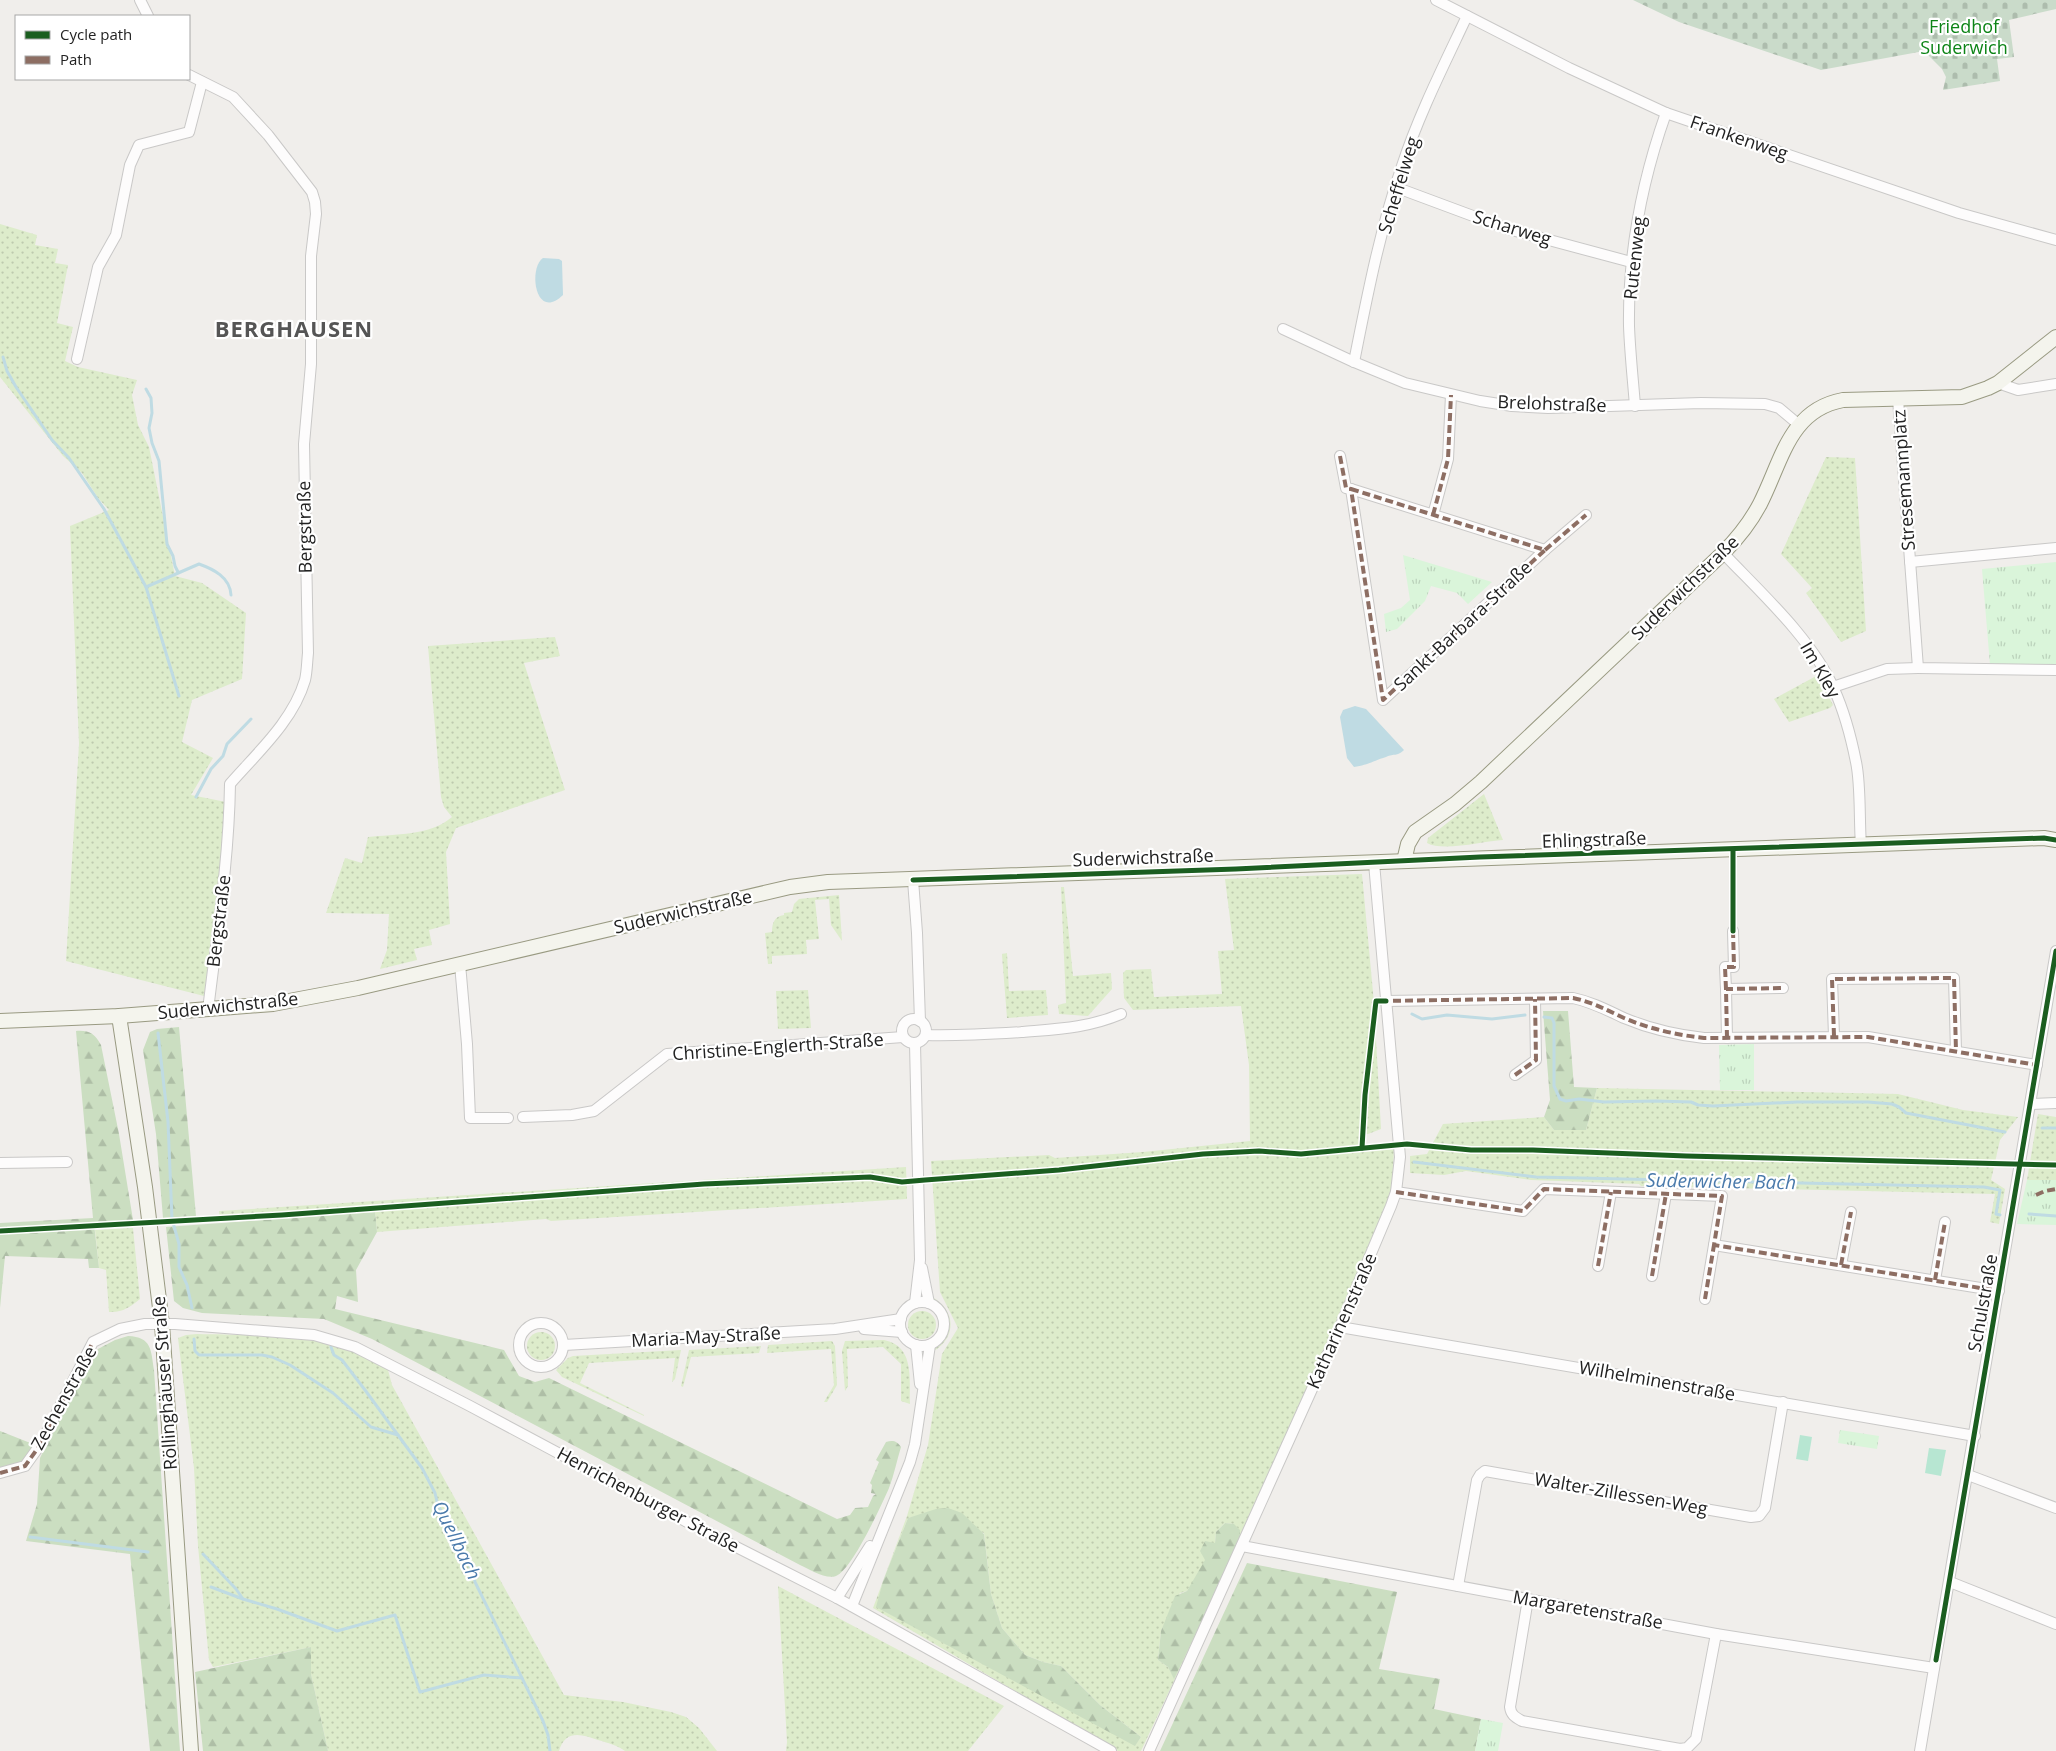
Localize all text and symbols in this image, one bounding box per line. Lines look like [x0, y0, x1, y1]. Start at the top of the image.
park label: Friedhof Suderwich [1920, 14, 2008, 59]
legend [15, 15, 190, 80]
text: Cycle path [60, 24, 132, 44]
text: Path [60, 49, 92, 69]
street label: Frankenweg [1687, 109, 1792, 165]
street label: Scheffelweg [1372, 133, 1424, 236]
street label: Scharweg [1470, 204, 1555, 250]
street label: Rutenweg [1618, 215, 1650, 301]
district label: BERGHAUSEN [215, 313, 373, 343]
street label: Brelohstraße [1497, 389, 1607, 417]
street label: Stresemannplatz [1886, 409, 1920, 552]
street label: Bergstraße [291, 481, 317, 573]
street label: Suderwichstraße [1625, 530, 1743, 645]
street label: Sankt-Barbara-Straße [1388, 555, 1537, 696]
street label: Im Kley [1795, 637, 1847, 703]
street label: Ehlingstraße [1541, 825, 1647, 853]
street label: Suderwichstraße [1072, 843, 1214, 871]
street label: Bergstraße [200, 873, 236, 968]
street label: Suderwichstraße [611, 883, 754, 939]
street label: Suderwichstraße [156, 986, 299, 1024]
street label: Christine-Englerth-Straße [671, 1027, 884, 1065]
water label: Suderwicher Bach [1646, 1167, 1796, 1195]
street label: Katharinenstraße [1300, 1249, 1382, 1392]
street label: Schulstraße [1962, 1252, 2002, 1354]
street label: Röllinghäuser Straße [146, 1295, 182, 1471]
street label: Maria-May-Straße [630, 1320, 781, 1352]
street label: Zechenstraße [25, 1341, 101, 1454]
street label: Wilhelminenstraße [1577, 1354, 1737, 1406]
street label: Henrichenburger Straße [553, 1441, 744, 1557]
street label: Walter-Zillessen-Weg [1533, 1466, 1710, 1520]
water label: Quellbach [427, 1496, 487, 1584]
street label: Margaretenstraße [1511, 1584, 1665, 1634]

